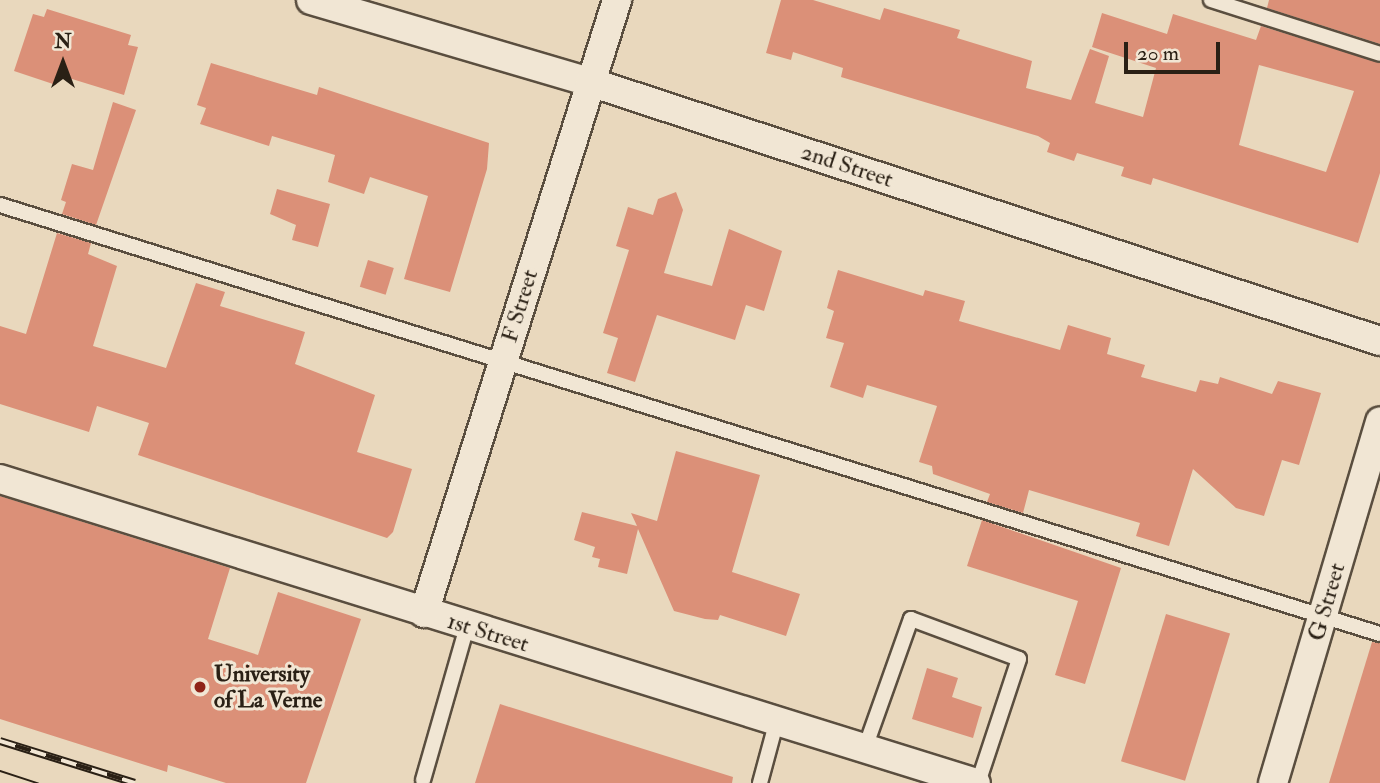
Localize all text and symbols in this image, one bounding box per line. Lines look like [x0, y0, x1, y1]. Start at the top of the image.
north arrow [28, 28, 98, 98]
scale bar [1128, 28, 1224, 72]
text: N [54, 30, 72, 54]
text: 20 m [1137, 40, 1179, 67]
street label: 2nd Street [798, 138, 896, 194]
street label: F Street [496, 266, 544, 346]
street label: G Street [1303, 560, 1351, 644]
street label: 1st Street [444, 608, 532, 658]
place label: University of La Verne [214, 660, 322, 714]
marker: University of La Verne [192, 679, 208, 695]

